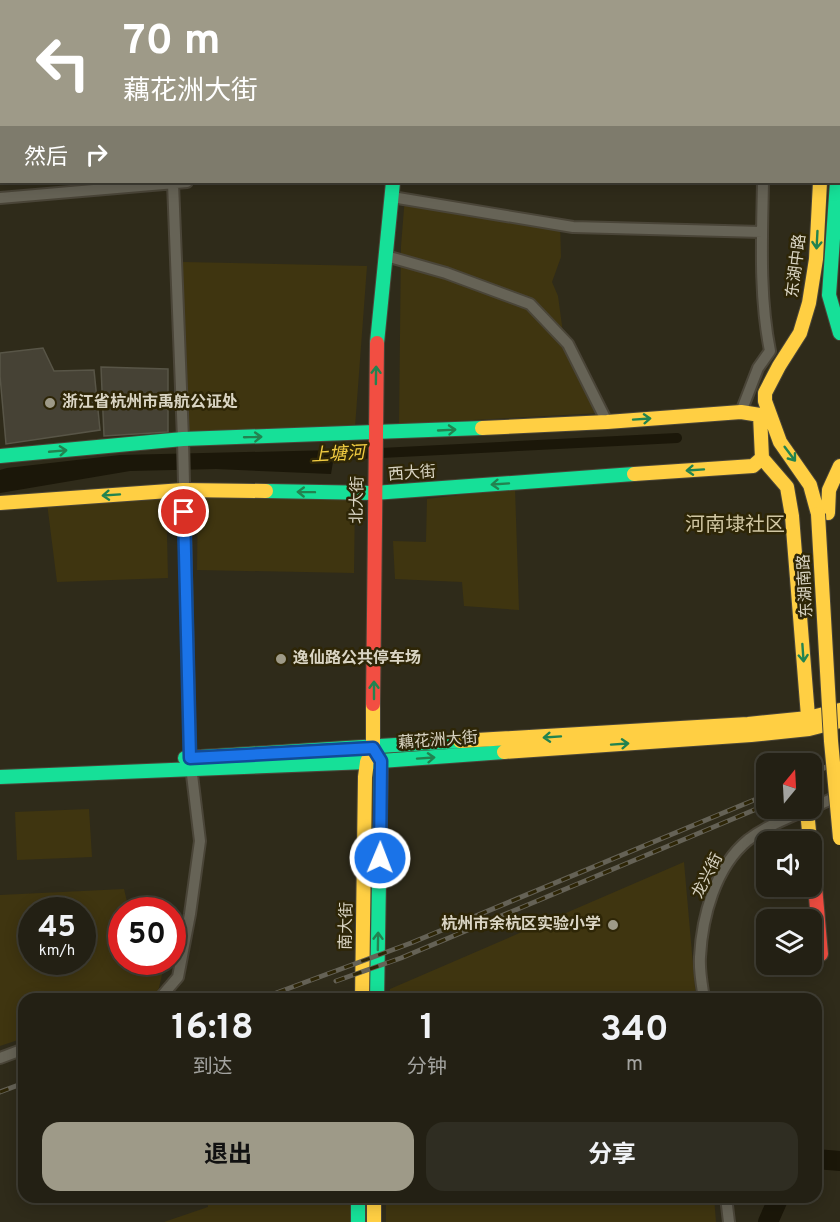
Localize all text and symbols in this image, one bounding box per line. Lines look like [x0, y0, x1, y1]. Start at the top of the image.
text: 70 m [123, 16, 221, 69]
icon: left [24, 24, 102, 102]
text: 藕花洲大街 [123, 75, 258, 109]
icon: right [80, 138, 113, 171]
text: 然后 [24, 145, 68, 172]
one-way arrow [812, 229, 823, 249]
street label: 东湖中路 [783, 233, 811, 299]
one-way arrow [370, 365, 381, 385]
place label: 浙江省杭州市禹航公证处 [62, 392, 238, 413]
marker: 浙江省杭州市禹航公证处 [43, 396, 57, 410]
one-way arrow [632, 414, 652, 425]
one-way arrow [437, 424, 457, 435]
one-way arrow [242, 431, 262, 442]
water label: 上塘河 [310, 442, 369, 468]
one-way arrow [48, 445, 68, 456]
one-way arrow [783, 446, 796, 462]
street label: 西大街 [387, 462, 437, 486]
one-way arrow [685, 465, 705, 476]
street label: 北大街 [348, 476, 368, 524]
one-way arrow [491, 479, 511, 490]
pin [158, 486, 209, 537]
one-way arrow [296, 486, 316, 498]
one-way arrow [101, 490, 121, 501]
icon: arrive [167, 495, 200, 528]
district label: 河南埭社区 [685, 513, 785, 539]
street label: 东湖南路 [794, 554, 818, 618]
one-way arrow [798, 643, 809, 663]
place label: 逸仙路公共停车场 [293, 648, 421, 669]
marker: 逸仙路公共停车场 [274, 652, 288, 666]
one-way arrow [368, 680, 380, 700]
street label: 藕花洲大街 [397, 728, 479, 754]
one-way arrow [543, 731, 563, 742]
one-way arrow [610, 739, 630, 750]
one-way arrow [415, 752, 435, 763]
north arrow [756, 753, 822, 819]
map controls [756, 753, 822, 975]
position arrow [348, 826, 412, 890]
button: sound [756, 831, 822, 897]
street label: 龙兴街 [688, 850, 728, 902]
speed limit sign: 50 [108, 897, 186, 975]
street label: 南大街 [337, 902, 357, 950]
button: layers [756, 909, 822, 975]
text: 45 [38, 910, 76, 947]
place label: 杭州市余杭区实验小学 [441, 914, 601, 935]
marker: 杭州市余杭区实验小学 [606, 918, 620, 932]
one-way arrow [372, 931, 384, 951]
text: km/h [39, 942, 75, 961]
text: 16:18 [171, 1006, 254, 1052]
text: 1 [420, 1006, 434, 1052]
text: 340 [600, 1008, 669, 1054]
text: m [626, 1052, 643, 1078]
text: 到达 [192, 1055, 232, 1081]
text: 分钟 [407, 1055, 447, 1081]
button: 退出 [42, 1122, 414, 1191]
button: 分享 [426, 1122, 798, 1191]

